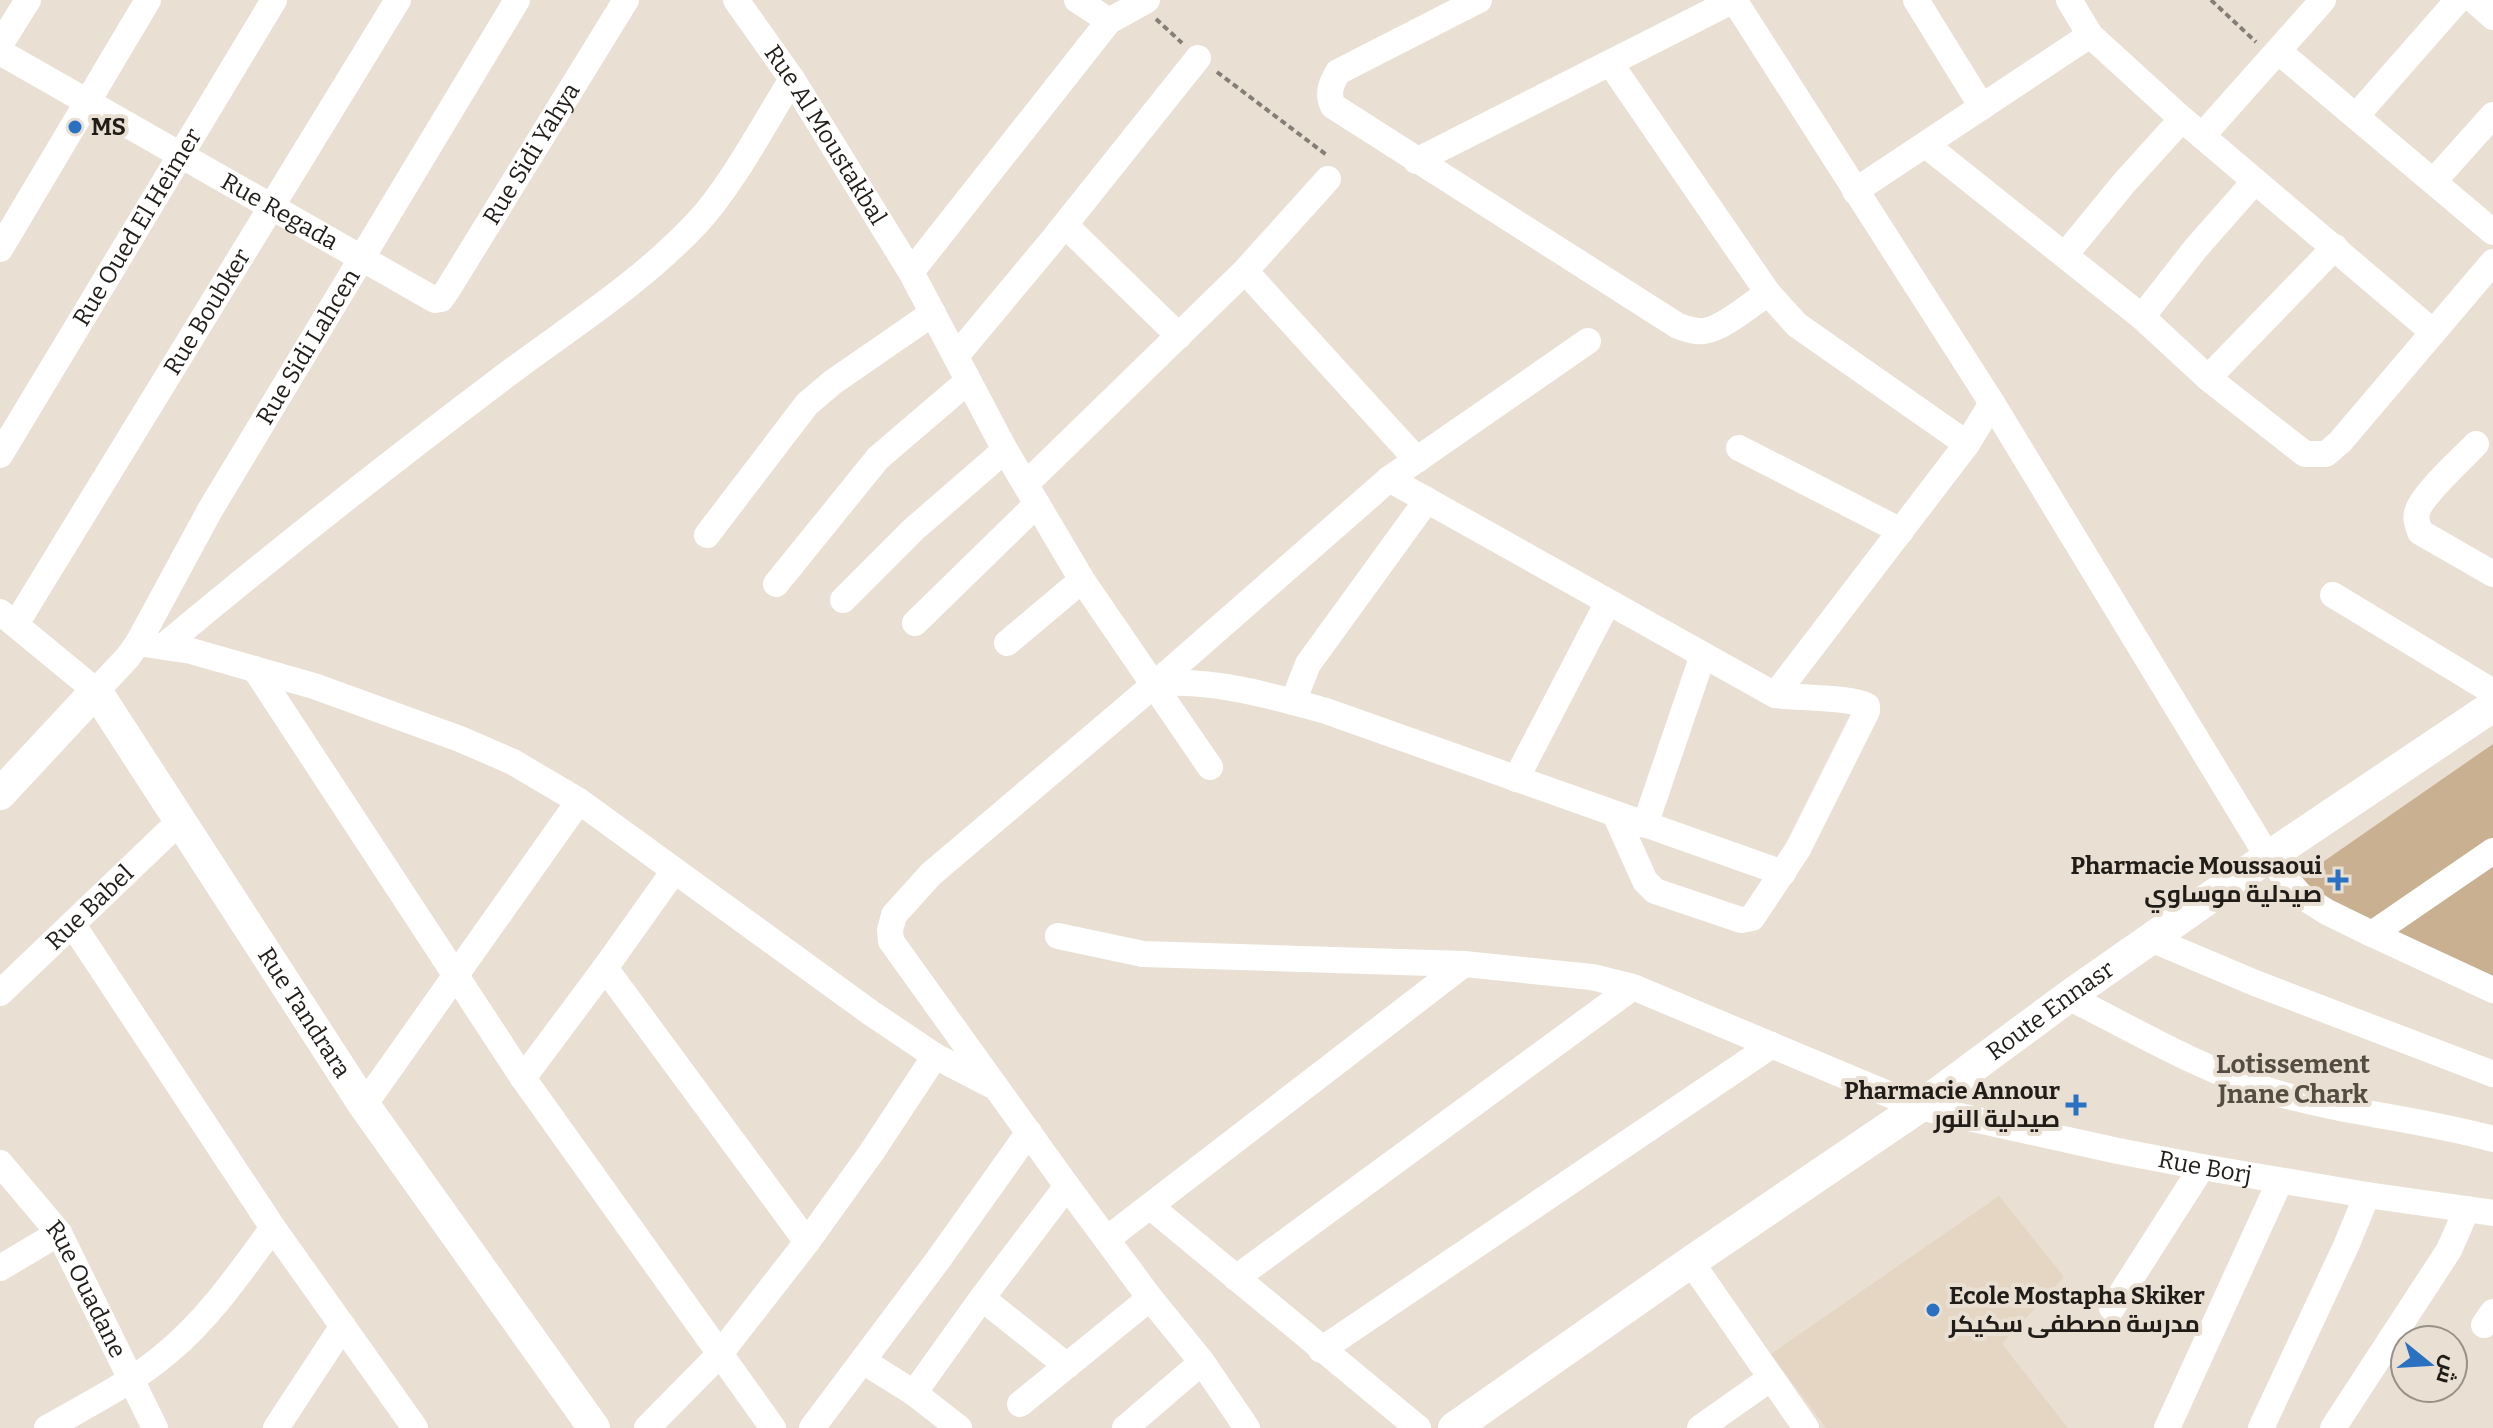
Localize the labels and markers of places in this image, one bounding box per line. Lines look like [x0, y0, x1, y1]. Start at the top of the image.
place label: MS [91, 113, 126, 141]
marker: MS [66, 118, 84, 136]
place label: Pharmacie Moussaoui صيدلية موساوي [2071, 852, 2322, 913]
marker: Pharmacie Moussaoui صيدلية موساوي [2329, 871, 2347, 889]
place label: Pharmacie Annour صيدلية النور [1844, 1077, 2060, 1133]
marker: Pharmacie Annour صيدلية النور [2067, 1096, 2085, 1114]
place label: Ecole Mostapha Skiker مدرسة مصطفى سكيكر [1948, 1282, 2205, 1338]
marker: Ecole Mostapha Skiker مدرسة مصطفى سكيكر [1924, 1301, 1942, 1319]

